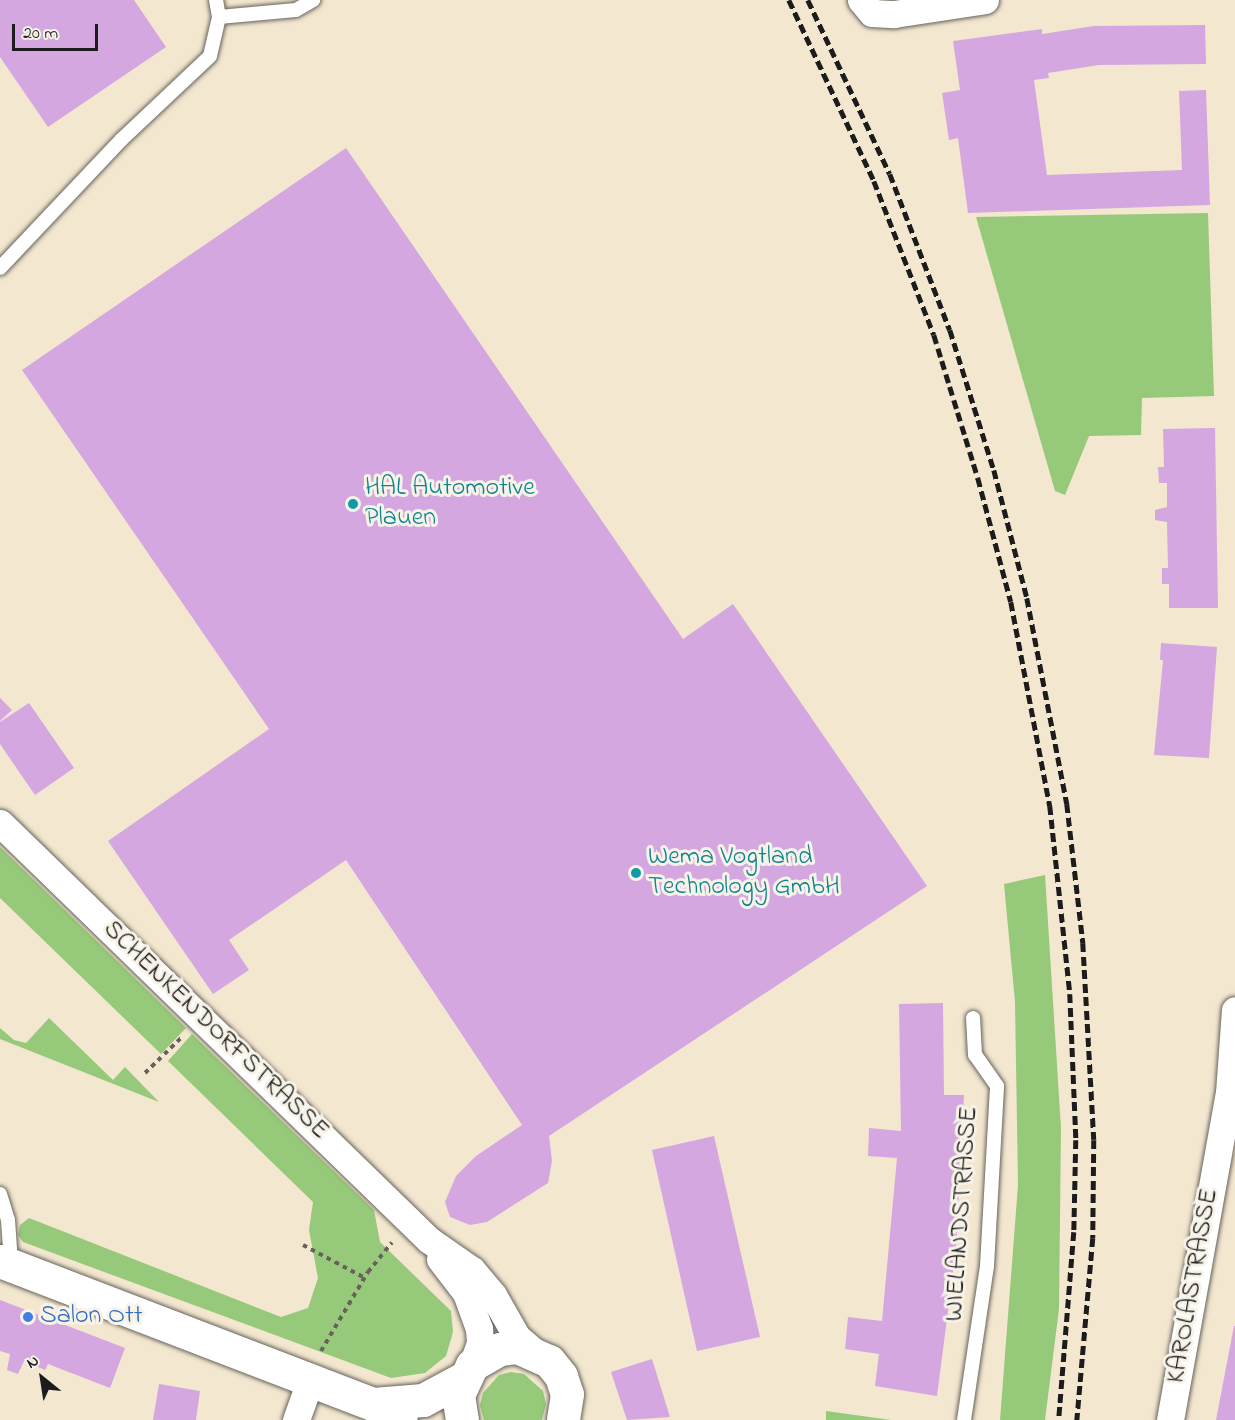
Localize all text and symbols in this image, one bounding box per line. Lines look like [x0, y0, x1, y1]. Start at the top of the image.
scale bar [15, 12, 100, 50]
text: 20 m [23, 21, 58, 47]
place label: HAL Automotive Plauen [365, 473, 535, 534]
marker: HAL Automotive Plauen [346, 497, 360, 511]
place label: Wema Vogtland Technology GmbH [648, 842, 840, 904]
marker: Wema Vogtland Technology GmbH [629, 866, 643, 880]
street label: SCHENKENDORFSTRASSE [95, 915, 335, 1147]
street label: WIELANDSTRASSE [940, 1105, 986, 1323]
street label: KAROLASTRASSE [1162, 1186, 1226, 1386]
place label: Salon Ott [40, 1301, 142, 1333]
marker: Salon Ott [21, 1310, 35, 1324]
north arrow [12, 1348, 72, 1408]
text: N [22, 1349, 44, 1376]

